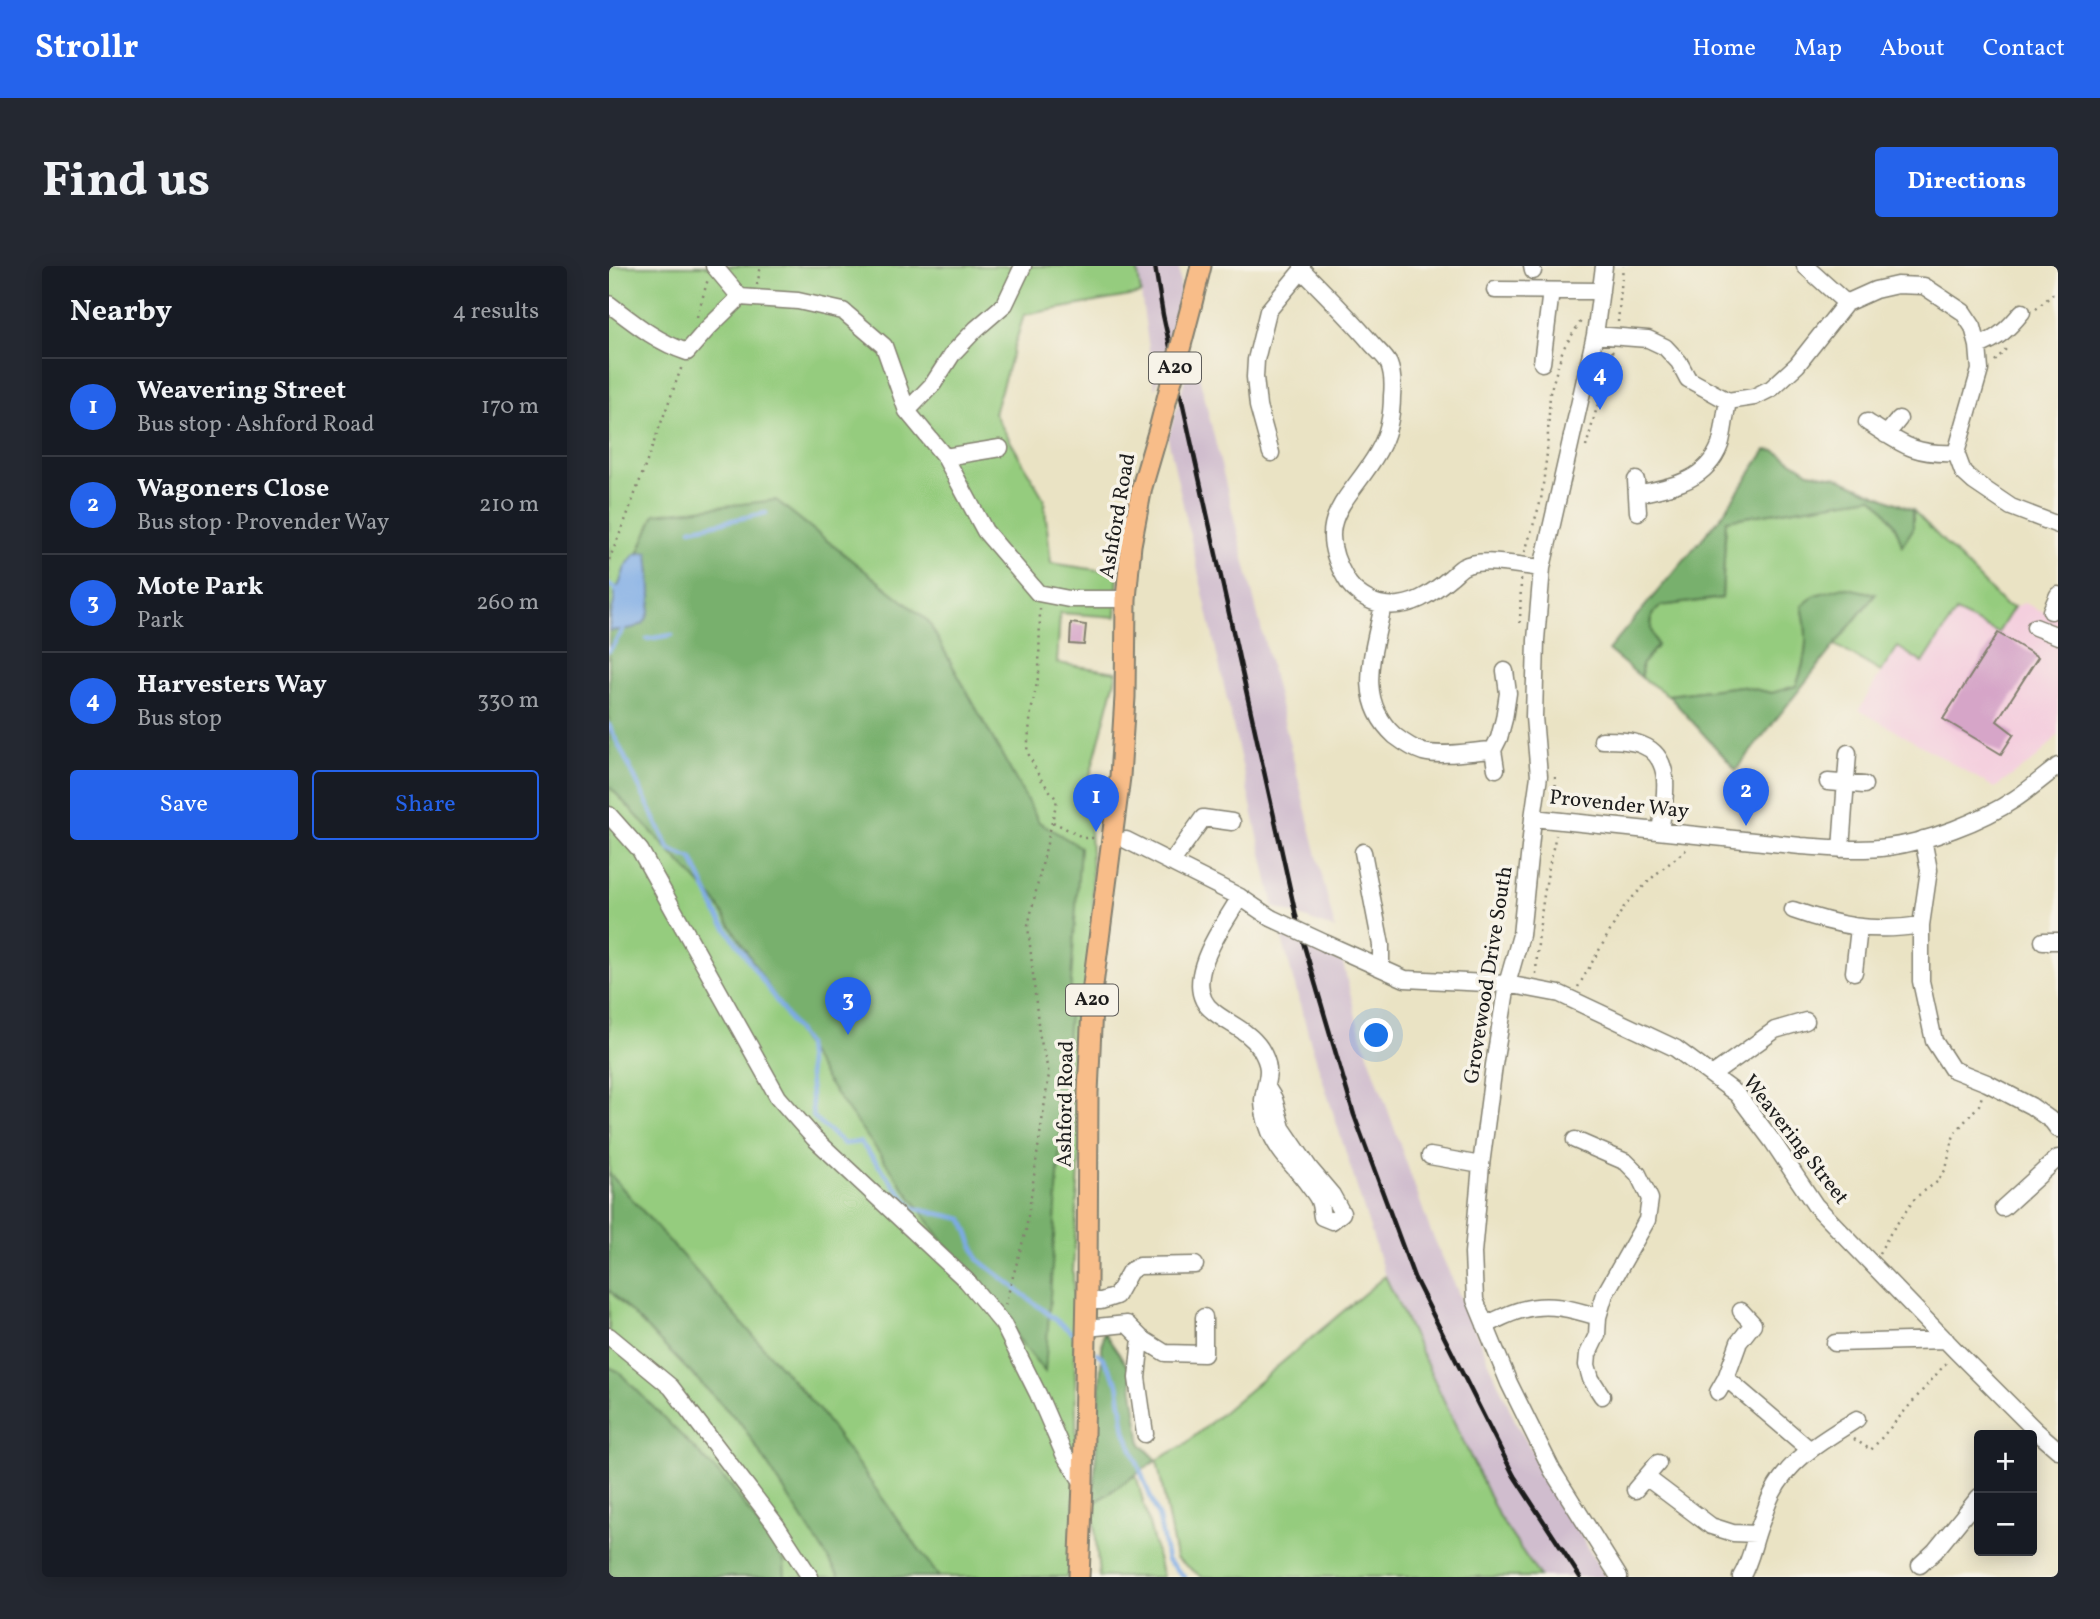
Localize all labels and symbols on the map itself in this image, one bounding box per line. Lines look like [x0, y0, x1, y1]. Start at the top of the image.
road number: A20 [1149, 352, 1201, 384]
pin: 4 [1577, 352, 1623, 410]
street label: Ashford Road [1093, 451, 1143, 581]
pin: 2 [1723, 768, 1769, 826]
pin: 1 [1073, 774, 1119, 832]
street label: Provender Way [1548, 783, 1691, 827]
street label: Grovewood Drive South [1457, 864, 1521, 1086]
pin: 3 [825, 977, 871, 1035]
road number: A20 [1066, 985, 1118, 1016]
your location [1359, 1018, 1393, 1052]
street label: Ashford Road [1050, 1040, 1082, 1168]
street label: Weavering Street [1735, 1069, 1855, 1211]

